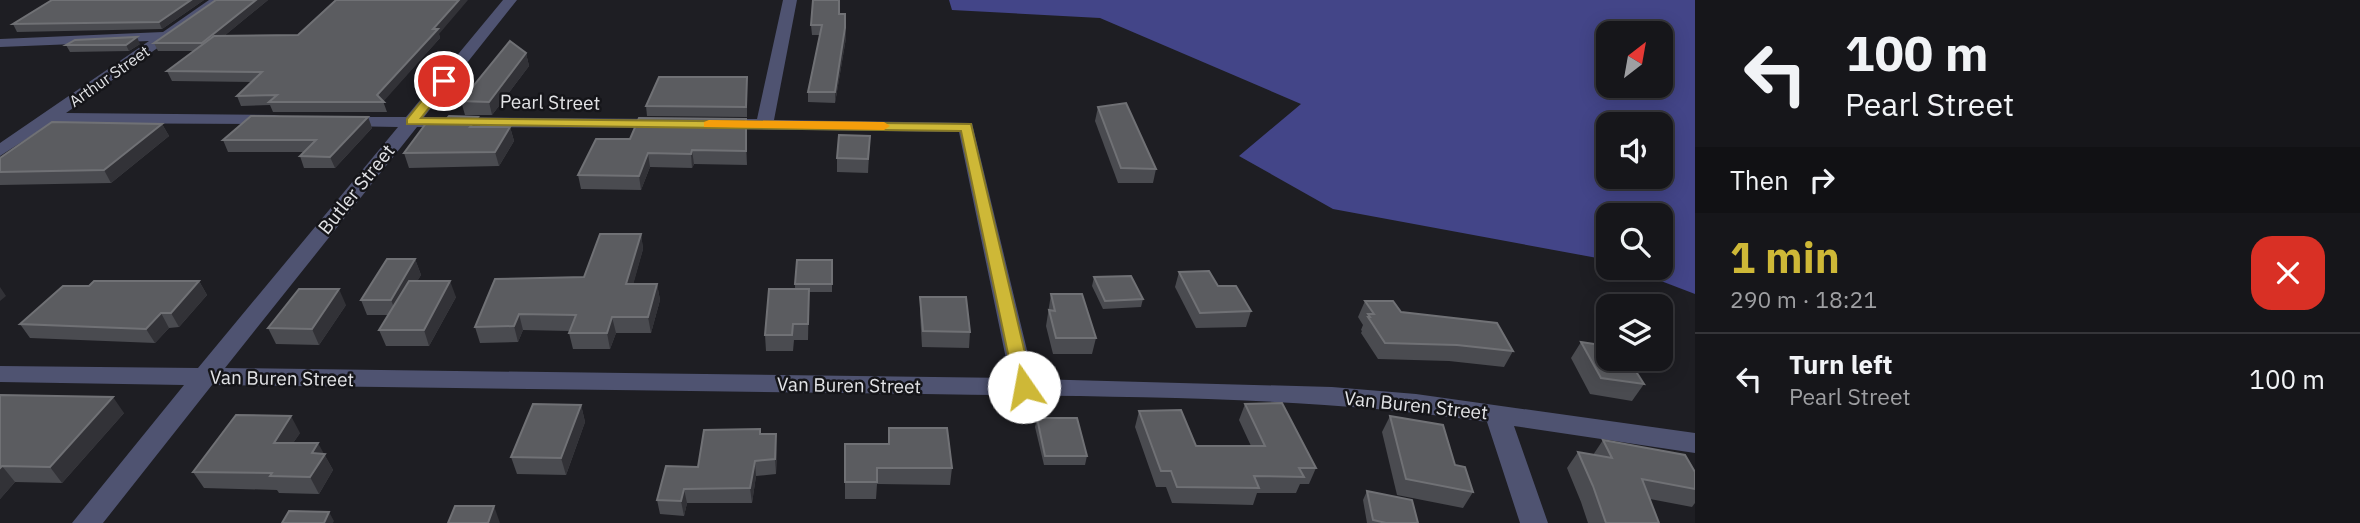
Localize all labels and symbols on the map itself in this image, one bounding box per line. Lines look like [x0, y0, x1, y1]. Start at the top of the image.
north arrow [1596, 21, 1673, 98]
street label: Arthur Street [65, 41, 153, 111]
pin [414, 51, 474, 111]
street label: Pearl Street [500, 89, 600, 115]
street label: Butler Street [312, 139, 400, 239]
position arrow [987, 350, 1061, 424]
street label: Van Buren Street [210, 365, 354, 391]
street label: Van Buren Street [777, 372, 921, 398]
street label: Van Buren Street [1343, 386, 1489, 424]

